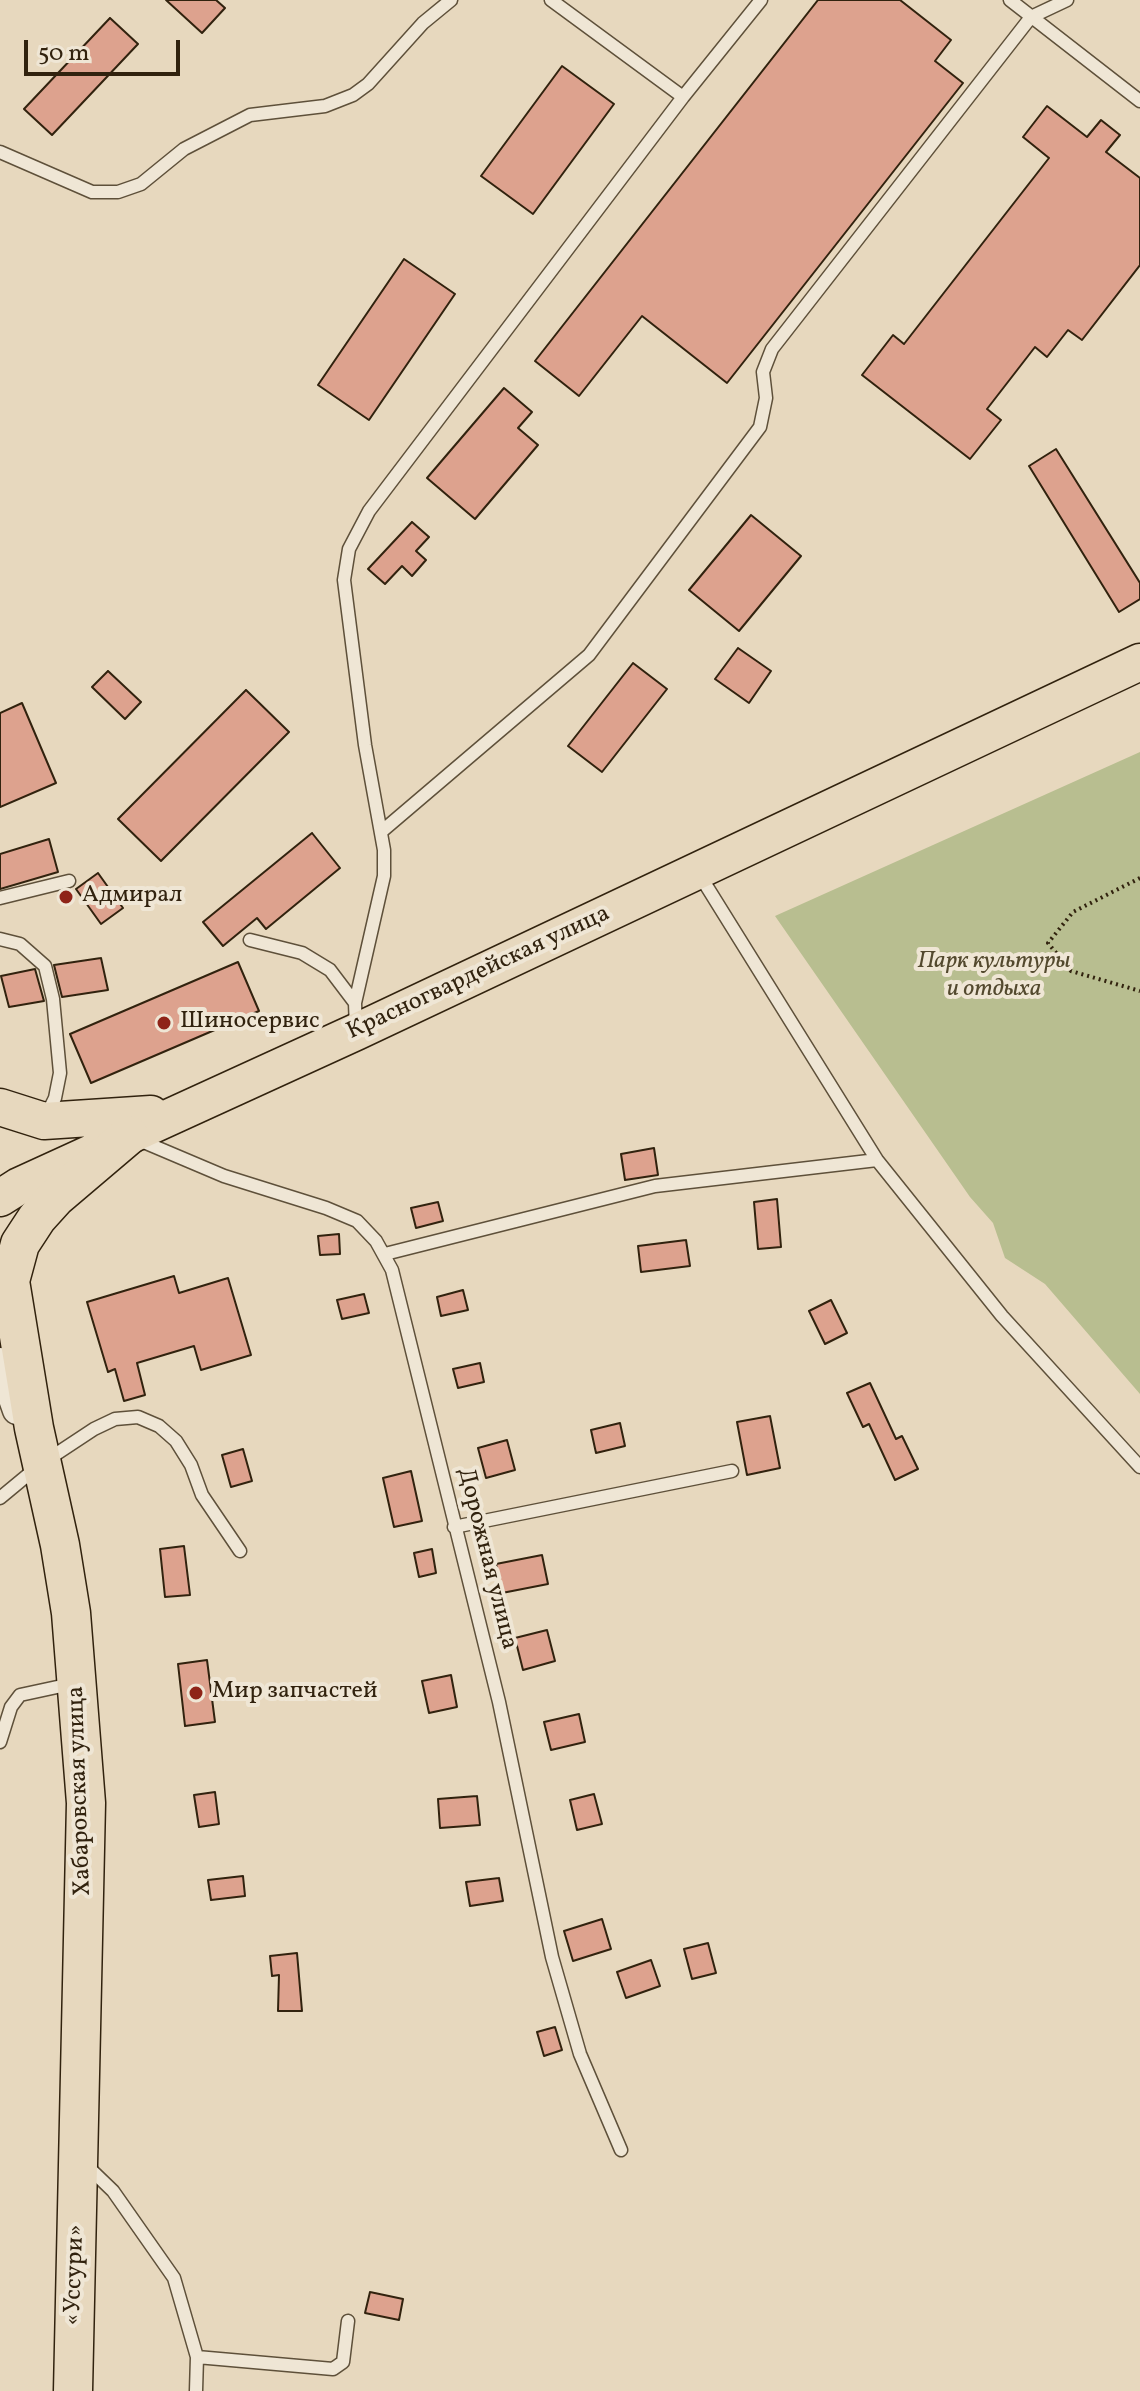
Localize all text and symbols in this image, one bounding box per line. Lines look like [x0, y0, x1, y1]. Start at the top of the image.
scale bar [28, 24, 184, 74]
text: 50 m [38, 37, 90, 71]
place label: Адмирал [82, 883, 182, 911]
marker: Адмирал [57, 888, 75, 906]
street label: Красногвардейская улица [343, 900, 615, 1048]
park label: Парк культуры и отдыха [917, 949, 1071, 1005]
place label: Шиносервис [180, 1009, 320, 1037]
marker: Шиносервис [155, 1014, 173, 1032]
street label: Дорожная улица [450, 1465, 522, 1653]
place label: Мир запчастей [212, 1679, 378, 1707]
marker: Мир запчастей [187, 1684, 205, 1702]
street label: Хабаровская улица [63, 1685, 99, 1897]
street label: «Уссури» [60, 2224, 92, 2326]

